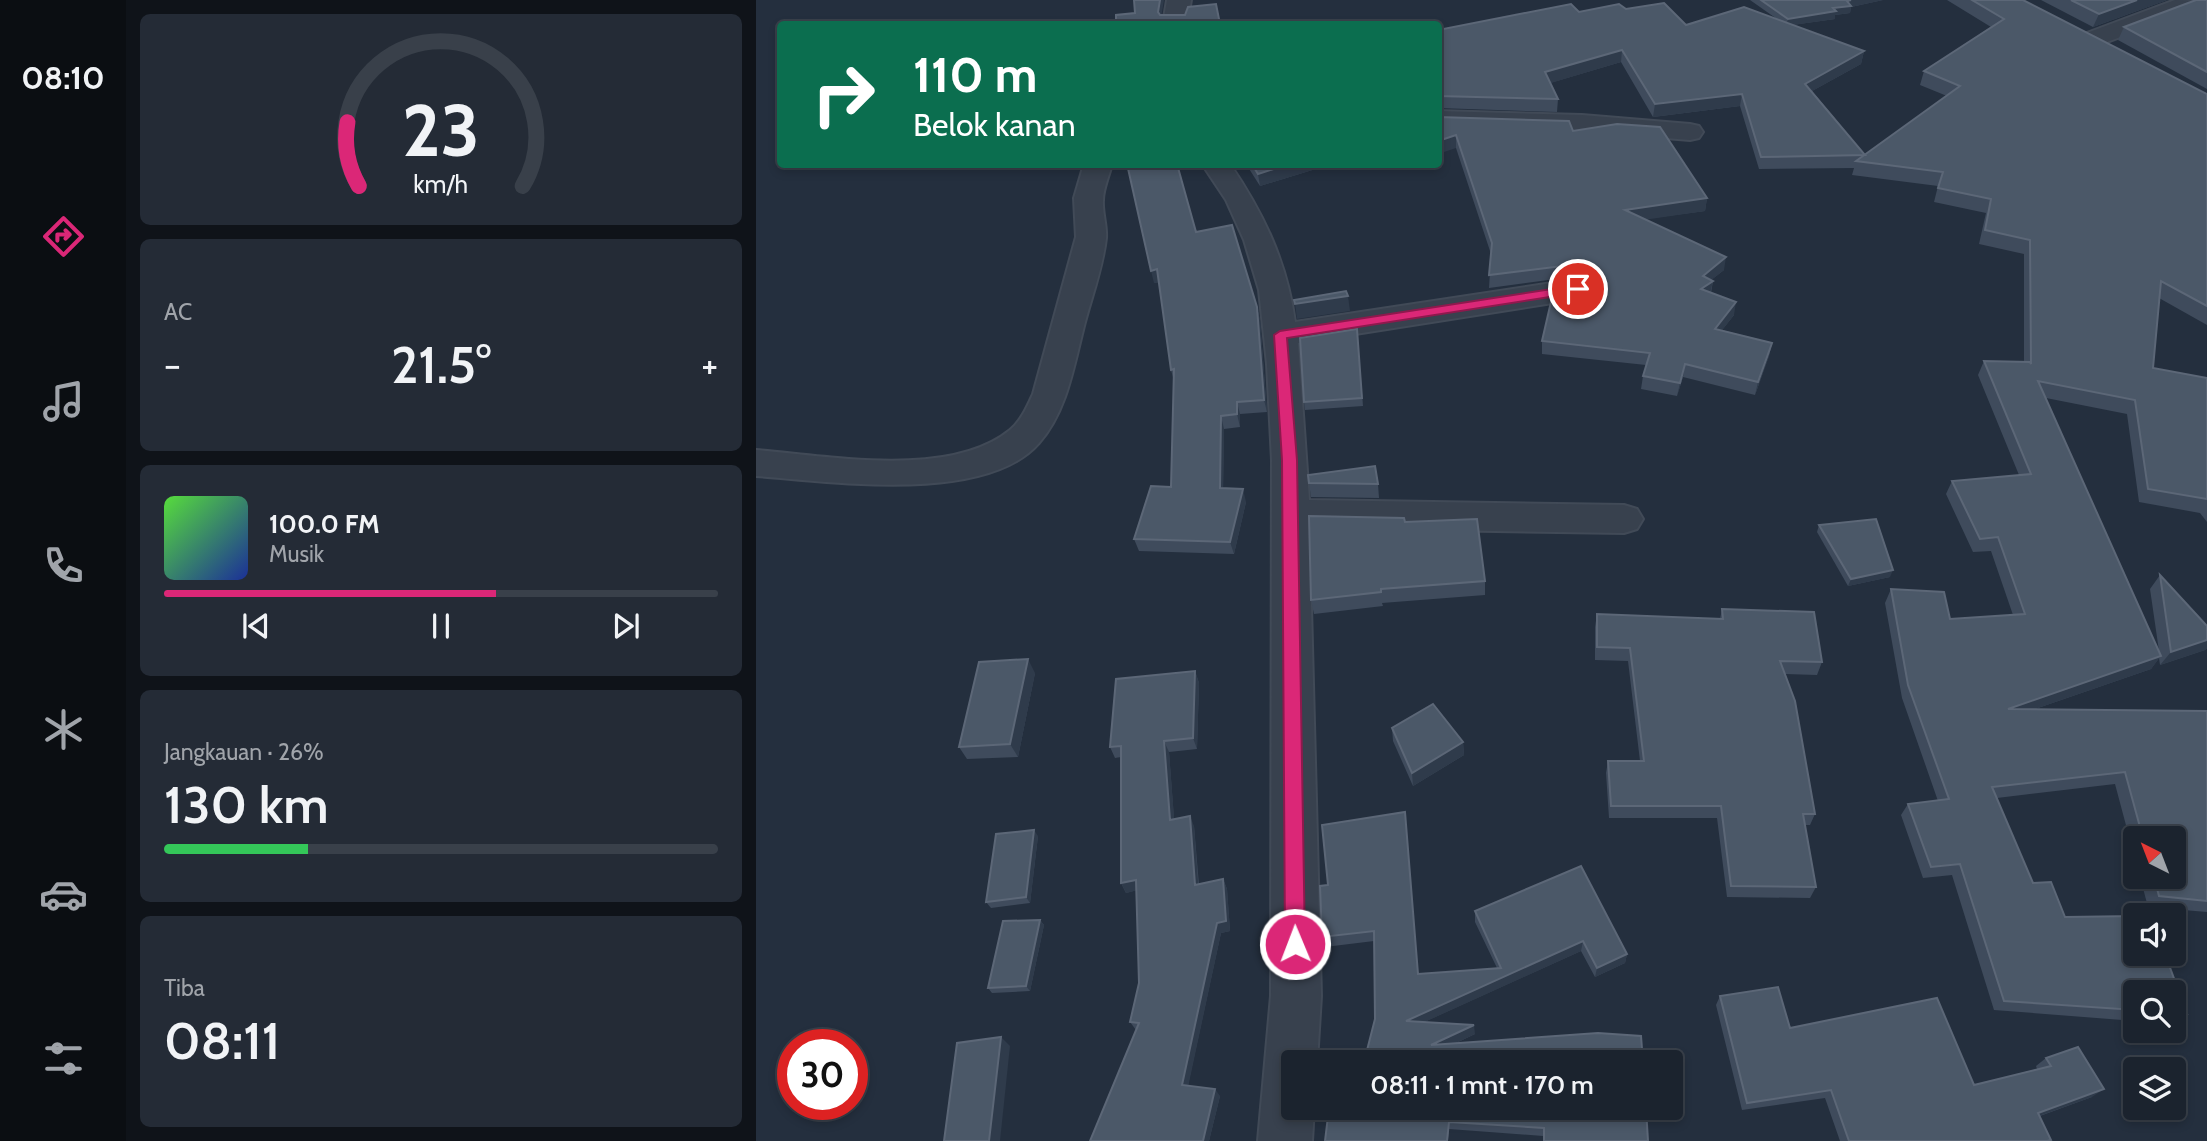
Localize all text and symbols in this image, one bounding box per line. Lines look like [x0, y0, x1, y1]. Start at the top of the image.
text: 110 m [913, 45, 1037, 104]
icon: right [798, 49, 889, 140]
text: 08:10 [21, 58, 105, 97]
text: 23 [402, 86, 480, 174]
text: Belok kanan [913, 105, 1076, 144]
text: km/h [414, 169, 468, 199]
icon: directions [39, 212, 88, 261]
pin [1548, 259, 1608, 319]
icon: arrive [1559, 270, 1597, 308]
text: AC [164, 298, 192, 326]
text: 21.5° [391, 333, 491, 396]
text: − [164, 341, 181, 388]
text: + [701, 341, 718, 388]
icon: music [39, 377, 88, 426]
text: 100.0 FM [269, 508, 380, 540]
text: Musik [269, 540, 324, 568]
icon: phone [39, 541, 88, 590]
icon: previous [237, 607, 275, 645]
icon: pause [422, 607, 460, 645]
icon: next [607, 607, 645, 645]
icon: climate [39, 705, 88, 754]
text: Jangkauan · 26% [164, 738, 324, 766]
text: 130 km [164, 773, 329, 836]
north arrow [2123, 826, 2186, 889]
map controls [2123, 826, 2186, 1120]
icon: car [39, 870, 88, 919]
button: sound [2123, 903, 2186, 966]
position arrow [1258, 907, 1332, 981]
text: Tiba [164, 974, 205, 1002]
button: search [2123, 980, 2186, 1043]
text: 08:11 [164, 1009, 280, 1072]
speed limit sign: 30 [777, 1029, 868, 1120]
icon: filters [39, 1034, 88, 1083]
button: layers [2123, 1057, 2186, 1120]
text: 08:11 · 1 mnt · 170 m [1370, 1069, 1594, 1101]

